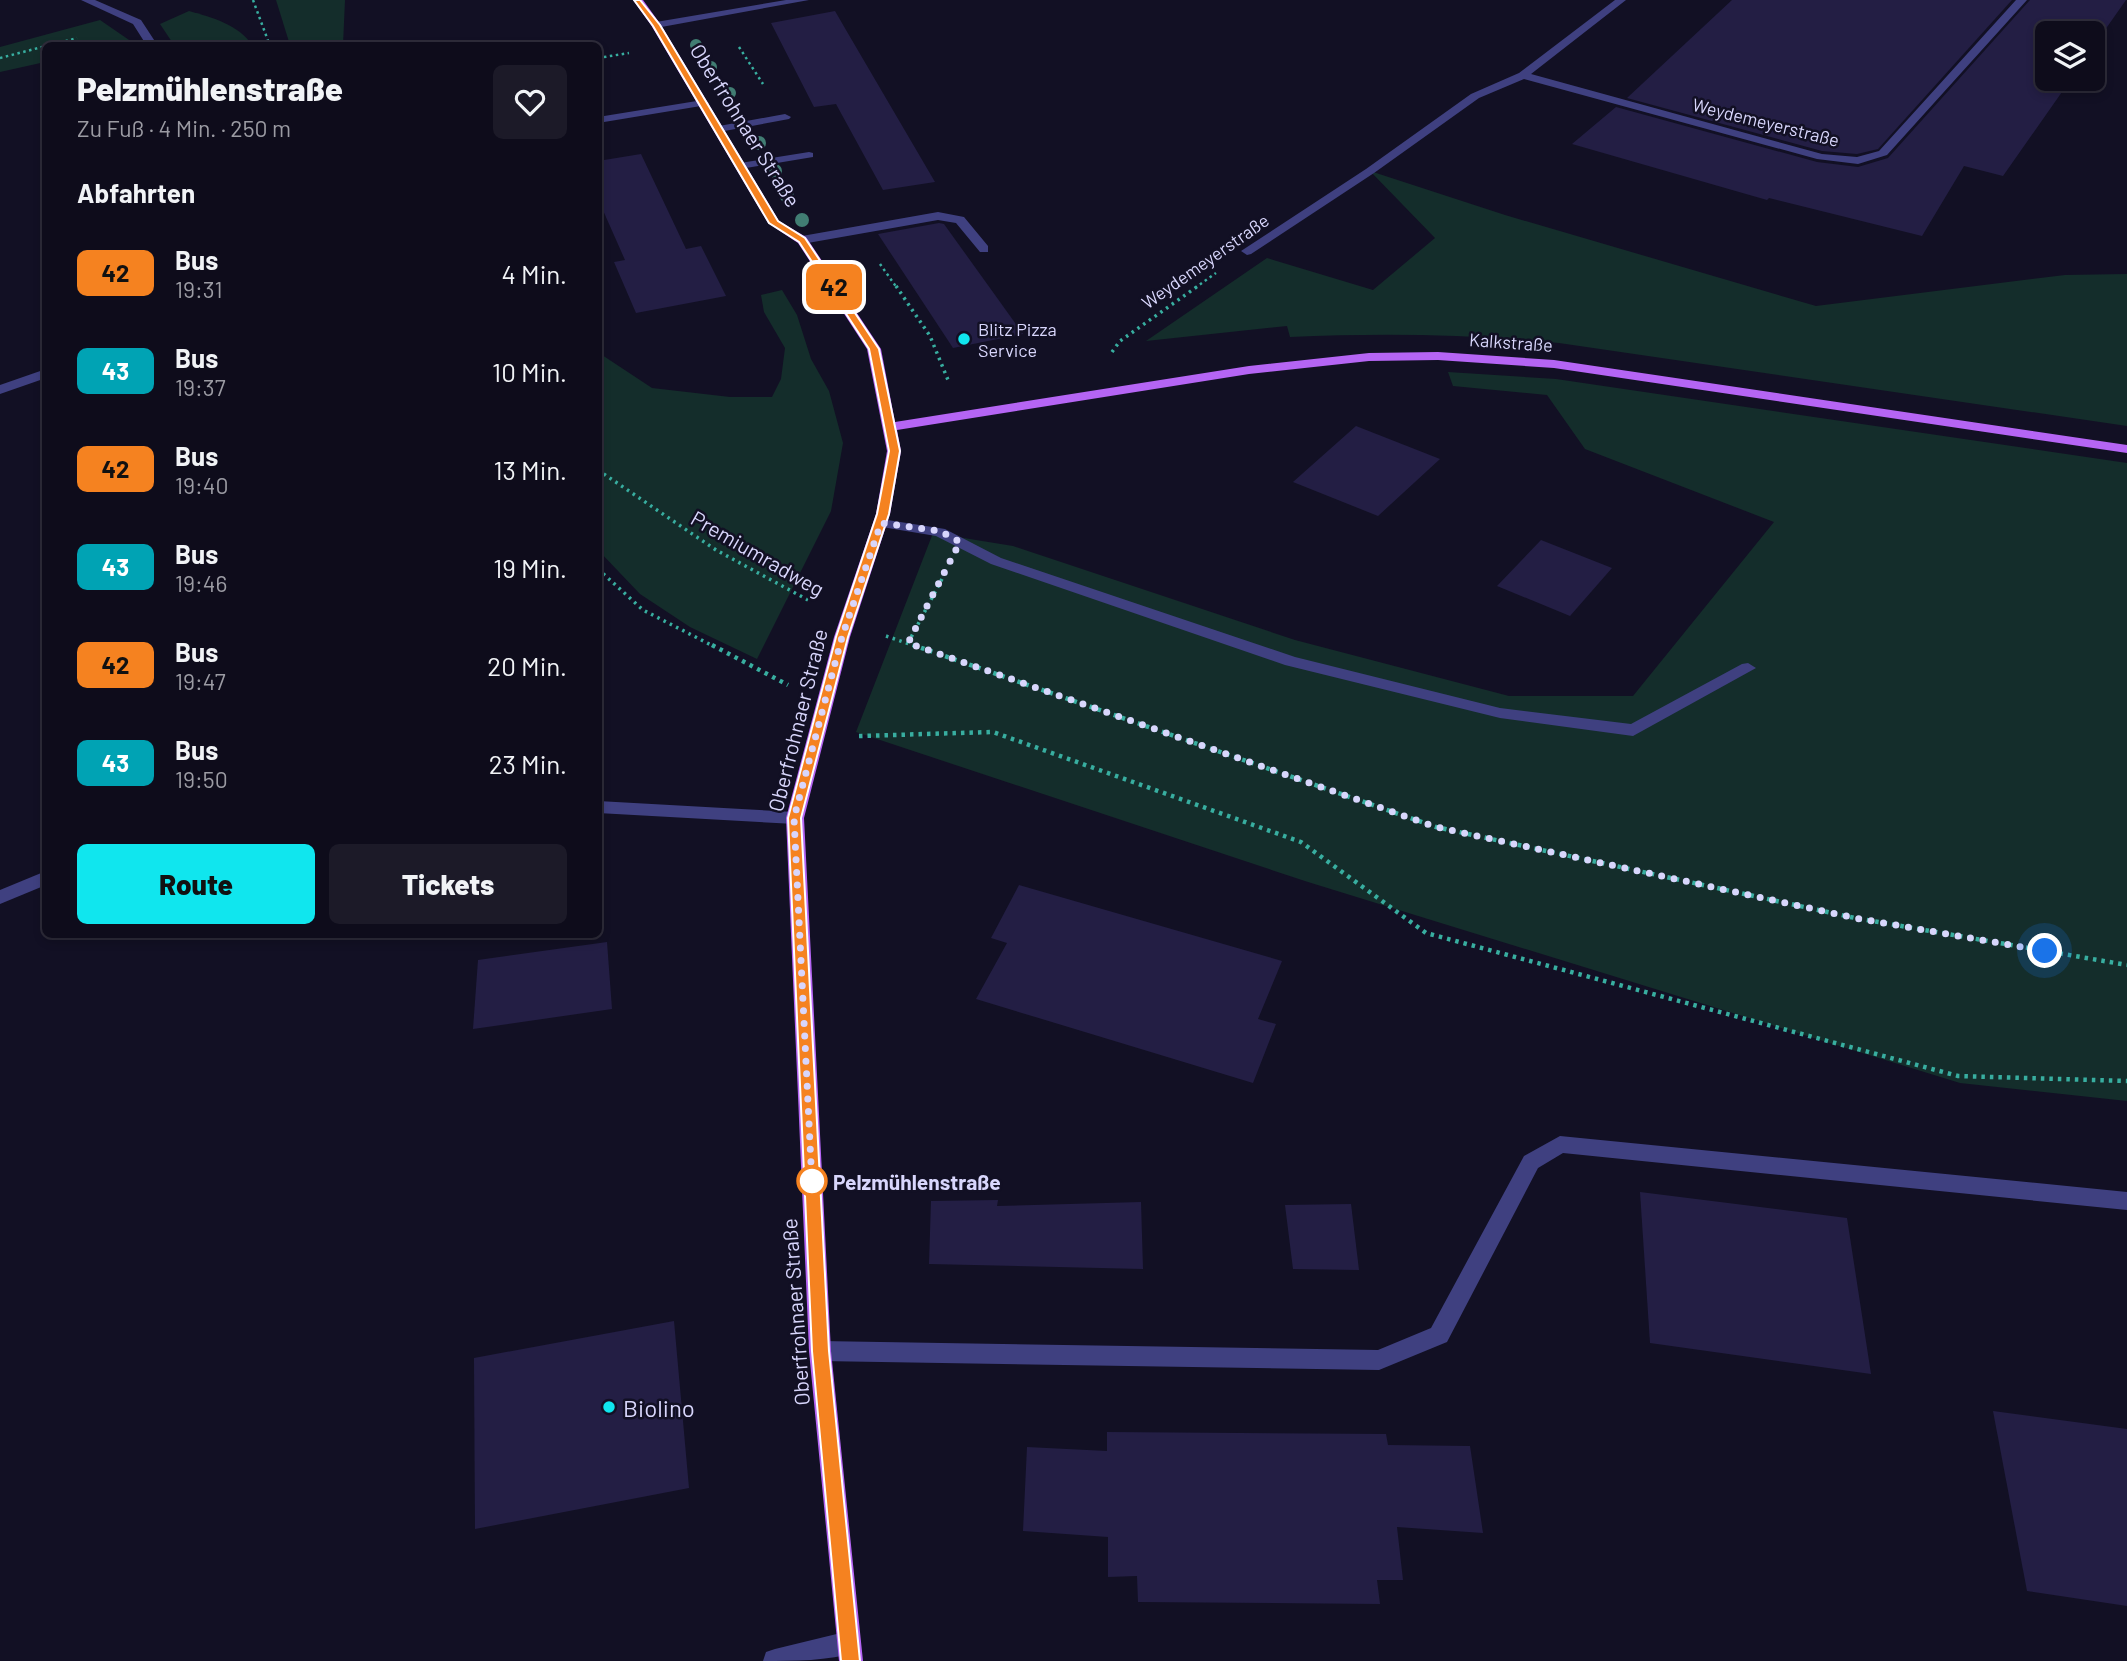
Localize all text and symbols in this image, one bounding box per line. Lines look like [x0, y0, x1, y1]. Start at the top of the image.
map controls [2035, 21, 2105, 91]
button: layers [2035, 21, 2105, 91]
street label: Oberfrohnaer Straße [686, 39, 806, 211]
button: heart [493, 65, 567, 139]
text: Pelzmühlenstraße [77, 68, 343, 108]
street label: Weydemeyerstraße [1690, 93, 1842, 151]
text: Zu Fuß · 4 Min. · 250 m [77, 114, 291, 142]
text: Abfahrten [77, 177, 195, 208]
street label: Weydemeyerstraße [1137, 209, 1273, 313]
text: Bus [175, 244, 218, 275]
text: 42 [102, 258, 129, 287]
text: 4 Min. [502, 258, 567, 289]
line badge: 42 [802, 264, 866, 310]
text: 42 [820, 272, 848, 301]
text: 19:31 [175, 275, 223, 303]
place label: Blitz Pizza Service [978, 318, 1057, 361]
street label: Kalkstraße [1468, 328, 1554, 356]
marker: Blitz Pizza Service [956, 331, 972, 347]
text: Bus [175, 342, 218, 373]
text: 43 [102, 356, 129, 385]
text: 10 Min. [492, 356, 567, 387]
text: 19:37 [175, 373, 226, 401]
text: Bus [175, 440, 218, 471]
text: 42 [102, 454, 129, 483]
text: 13 Min. [493, 454, 567, 485]
text: 19:40 [175, 471, 229, 499]
street label: Premiumradweg [687, 505, 829, 601]
text: Bus [175, 538, 218, 569]
text: 43 [102, 552, 129, 581]
text: 19 Min. [493, 552, 567, 583]
text: 19:46 [175, 569, 227, 597]
street label: Oberfrohnaer Straße [762, 626, 832, 814]
text: Bus [175, 636, 218, 667]
text: 42 [102, 650, 129, 679]
text: 20 Min. [487, 650, 567, 681]
text: 19:47 [175, 667, 226, 695]
text: Bus [175, 734, 218, 765]
text: 43 [102, 748, 129, 777]
text: 23 Min. [489, 748, 567, 779]
text: 19:50 [175, 765, 228, 793]
button: Route [77, 844, 315, 924]
button: Tickets [329, 844, 567, 924]
your location [2027, 933, 2062, 968]
marker: Pelzmühlenstraße [797, 1166, 827, 1196]
place label: Pelzmühlenstraße [833, 1169, 1001, 1194]
street label: Oberfrohnaer Straße [776, 1218, 814, 1406]
place label: Biolino [623, 1393, 695, 1422]
marker: Biolino [601, 1399, 617, 1415]

